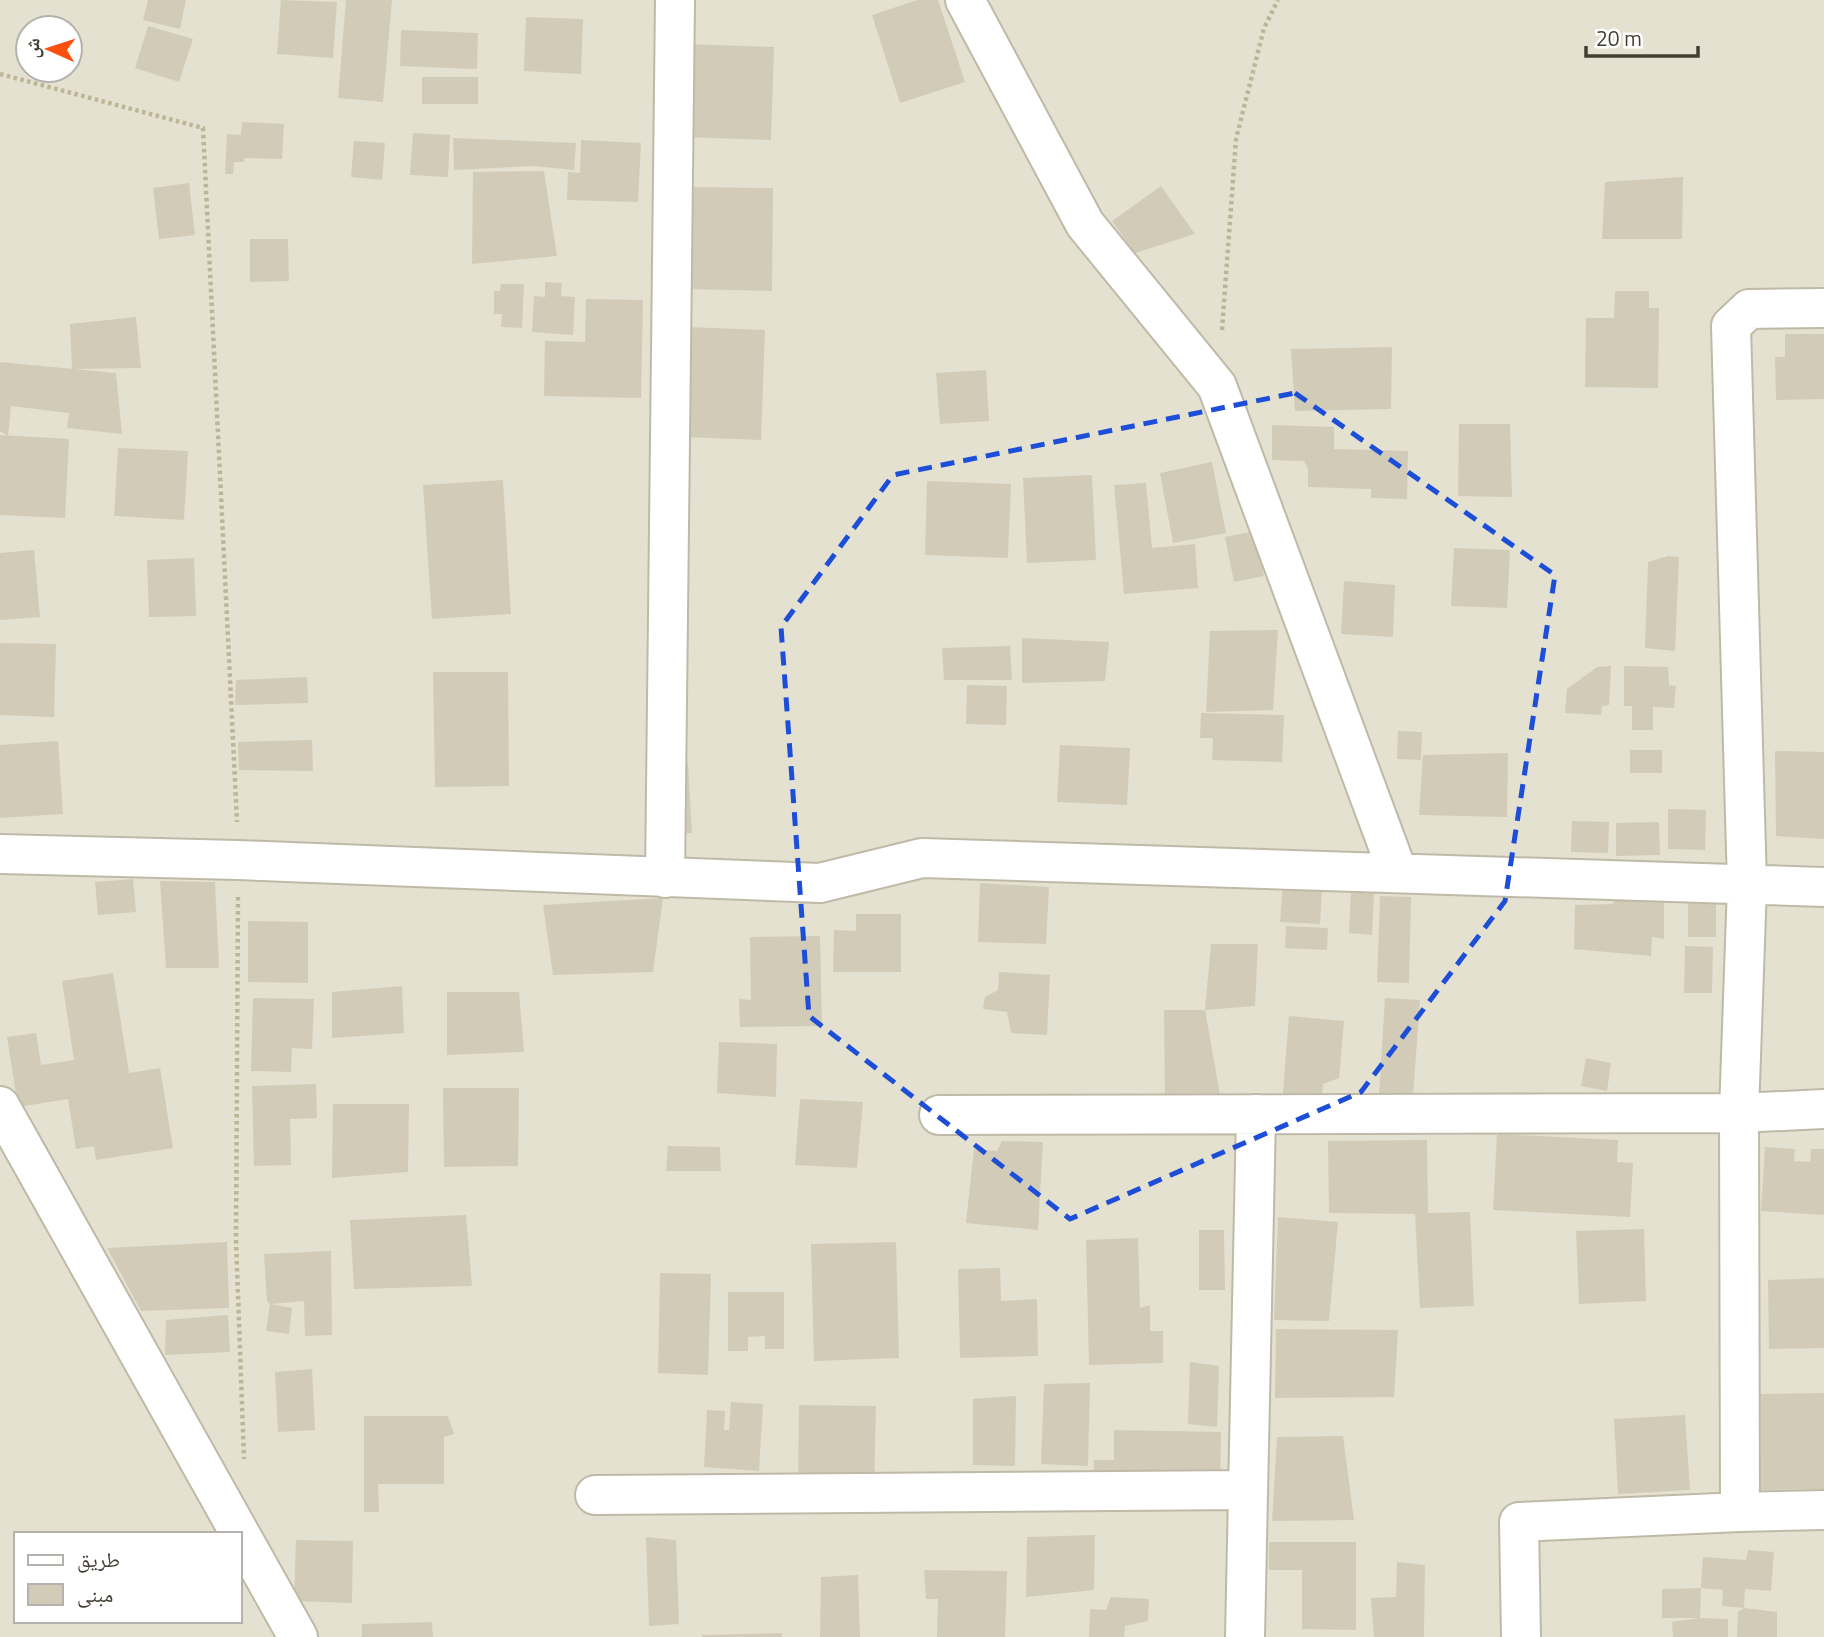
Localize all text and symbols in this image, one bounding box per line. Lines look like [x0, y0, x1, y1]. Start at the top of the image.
north arrow [14, 14, 84, 84]
scale bar [1586, 14, 1698, 58]
text: 20 m [1596, 22, 1642, 54]
text: ش [17, 37, 47, 59]
legend [14, 1532, 242, 1623]
text: طريق [77, 1543, 120, 1575]
text: مبنى [77, 1578, 113, 1610]

